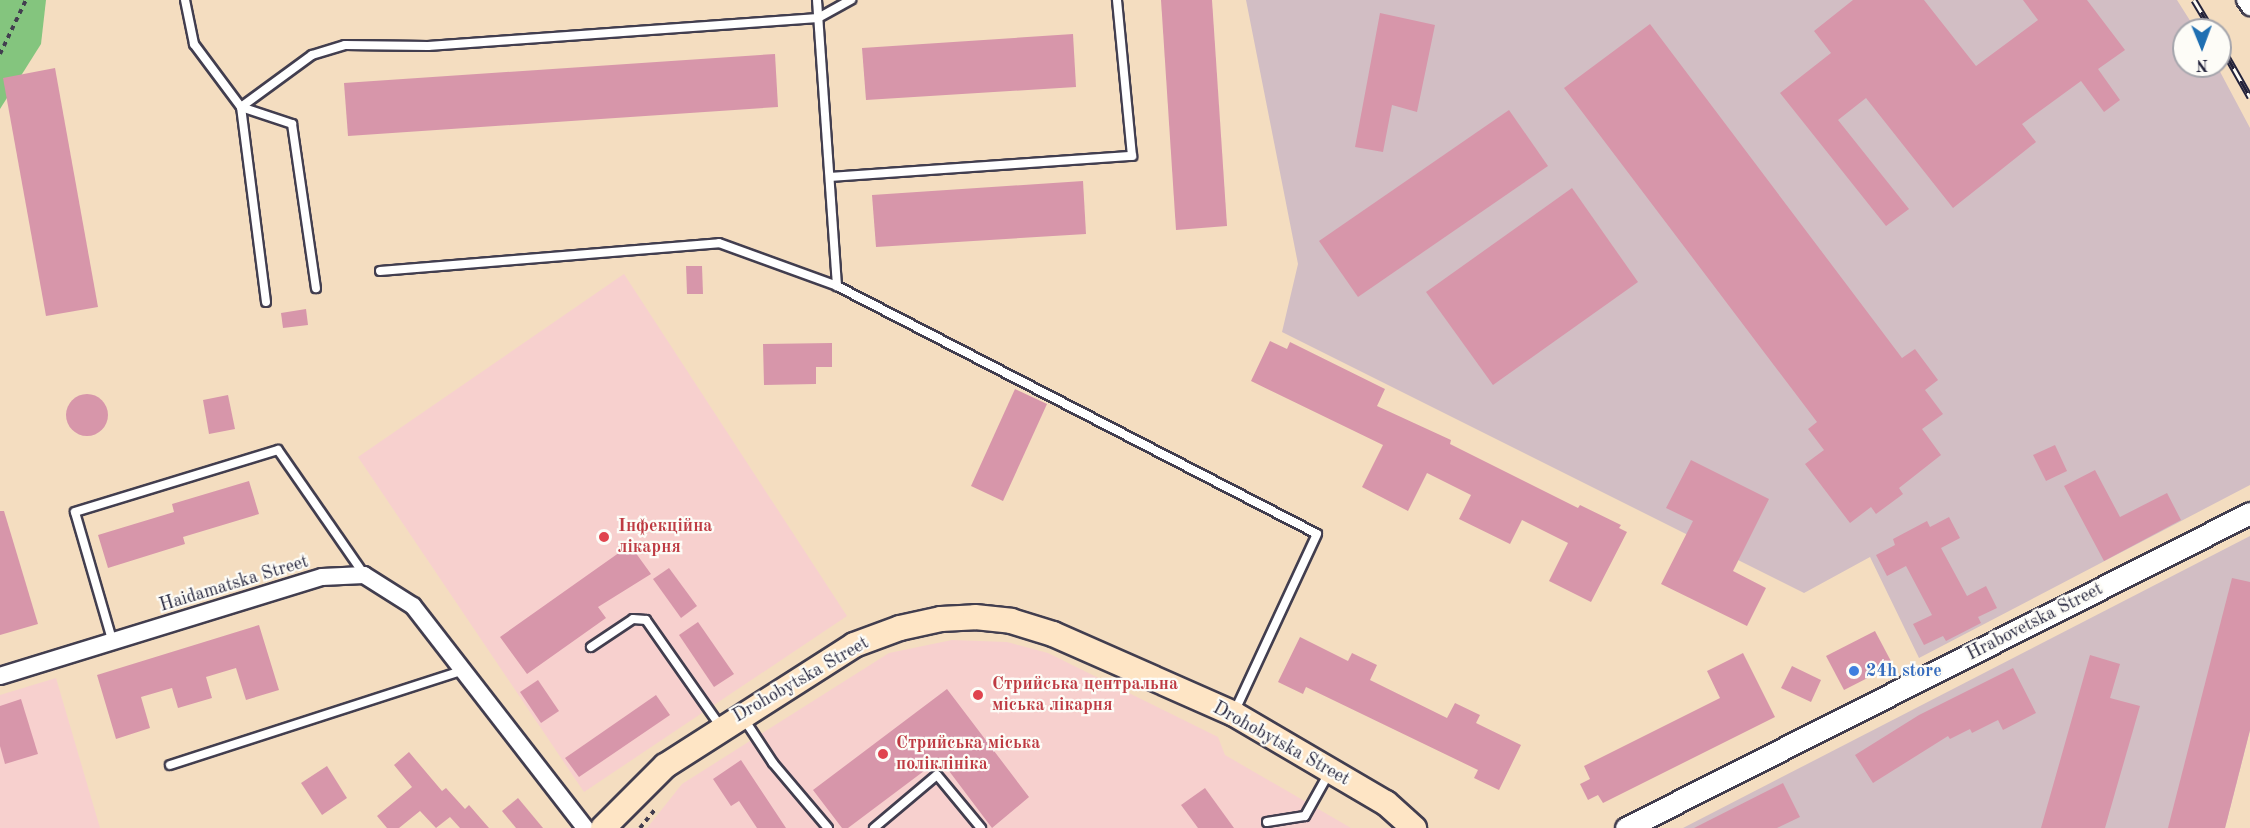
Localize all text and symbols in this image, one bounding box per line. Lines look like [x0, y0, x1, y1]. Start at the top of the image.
north arrow [2172, 18, 2232, 78]
text: N [2196, 56, 2209, 72]
place label: Інфекційна лікарня [618, 516, 712, 558]
marker: Інфекційна лікарня [595, 528, 613, 546]
street label: Haidamatska Street [157, 551, 311, 617]
street label: Hrabovetska Street [1963, 578, 2107, 666]
street label: Drohobytska Street [729, 632, 873, 728]
place label: 24h store [1866, 660, 1942, 682]
marker: 24h store [1847, 664, 1861, 678]
place label: Стрийська центральна міська лікарня [992, 674, 1178, 716]
marker: Стрийська центральна міська лікарня [969, 686, 987, 704]
street label: Drohobytska Street [1209, 697, 1353, 791]
place label: Стрийська міська поліклініка [896, 733, 1040, 776]
marker: Стрийська міська поліклініка [874, 745, 892, 763]

